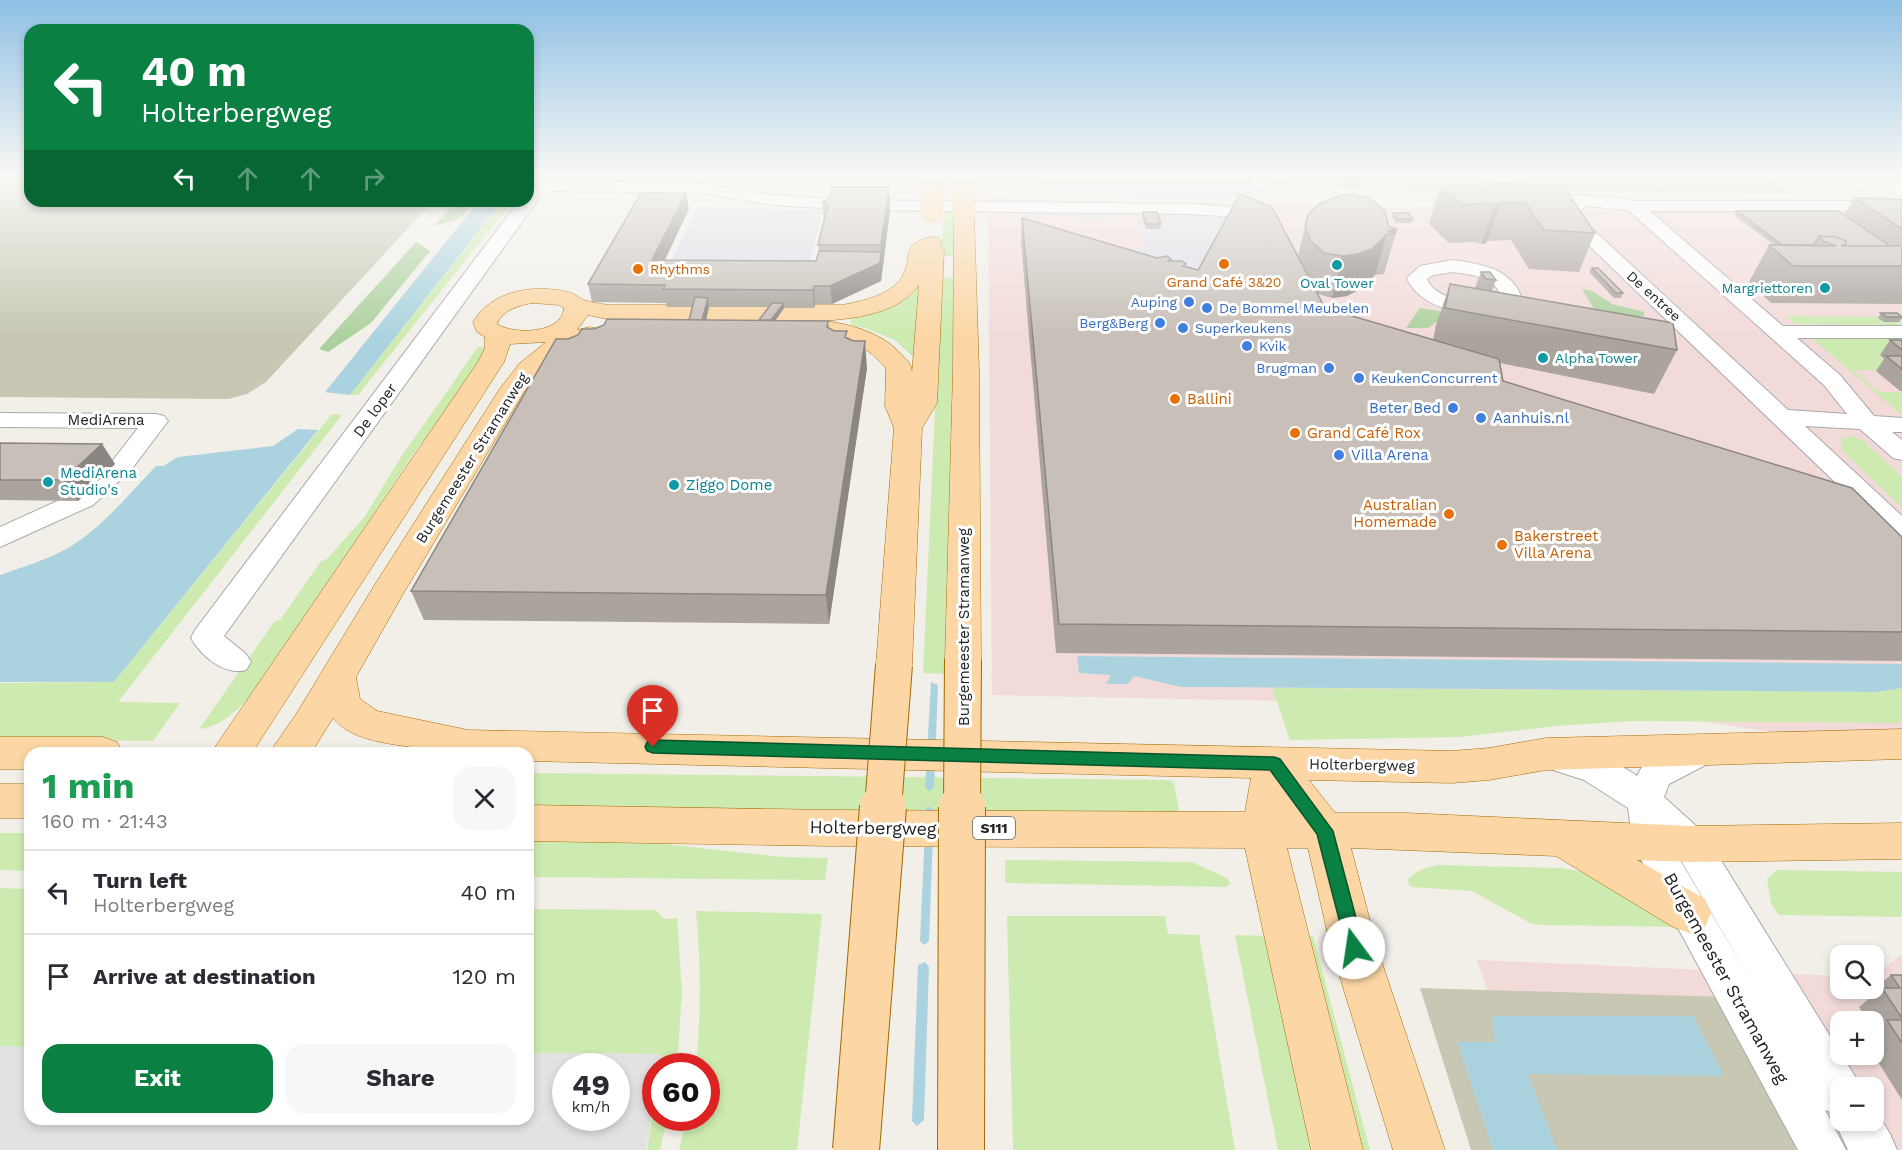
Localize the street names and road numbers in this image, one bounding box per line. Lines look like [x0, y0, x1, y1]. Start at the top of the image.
street label: De entree [1624, 268, 1684, 324]
street label: Burgemeester Stramanweg [412, 369, 532, 547]
street label: De loper [349, 379, 401, 441]
street label: MediArena [68, 411, 145, 429]
street label: Burgemeester Stramanweg [955, 528, 973, 726]
street label: Holterbergweg [1309, 755, 1415, 775]
street label: Holterbergweg [809, 816, 937, 839]
road number: S111 [973, 817, 1015, 839]
street label: Burgemeester Stramanweg [1660, 869, 1793, 1087]

